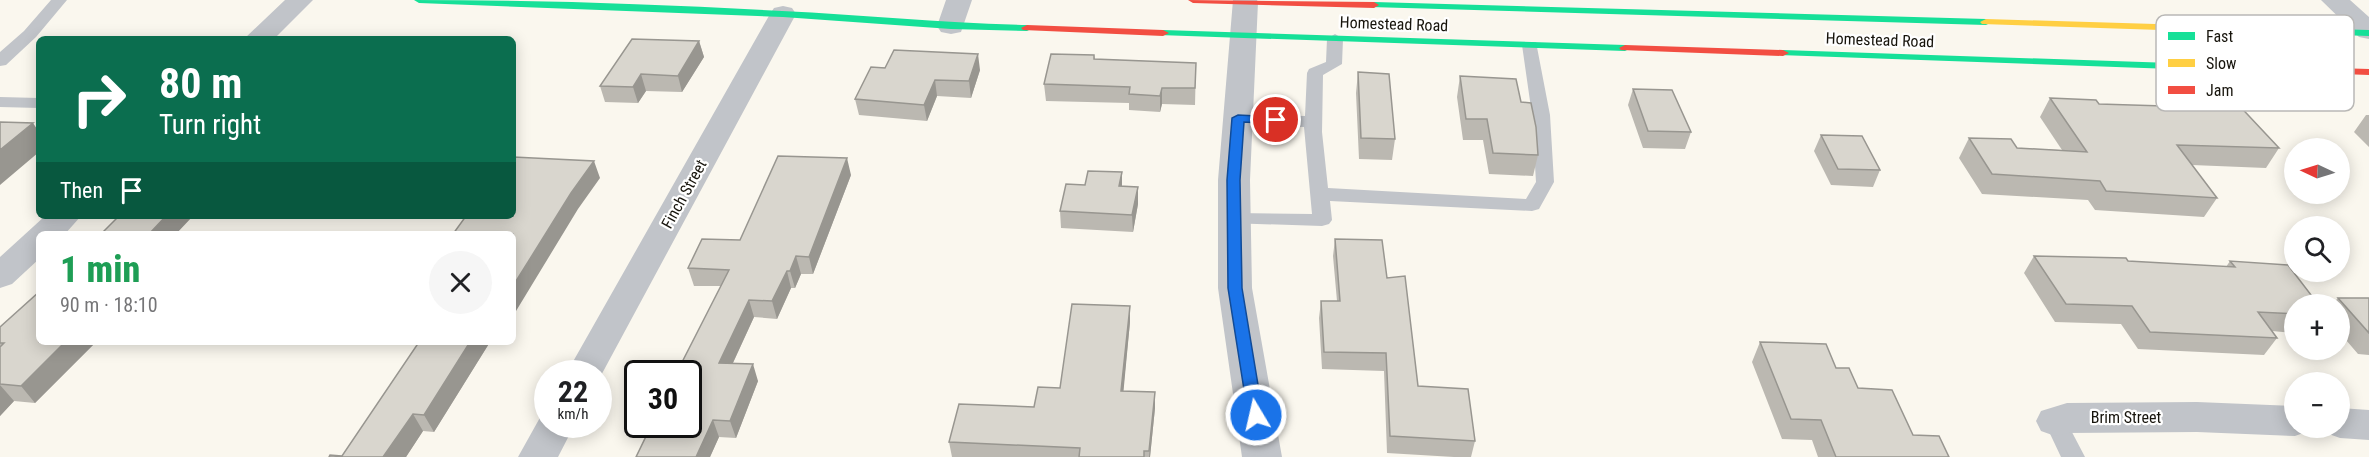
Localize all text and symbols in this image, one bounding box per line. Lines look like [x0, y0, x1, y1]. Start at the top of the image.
street label: Homestead Road [1339, 13, 1449, 35]
legend [2156, 15, 2354, 111]
text: Fast [2206, 27, 2233, 46]
street label: Homestead Road [1825, 29, 1935, 51]
text: Slow [2206, 54, 2236, 73]
text: 80 m [159, 59, 242, 108]
icon: right [60, 60, 138, 138]
text: Jam [2206, 81, 2233, 100]
pin [1250, 94, 1301, 145]
icon: arrive [1259, 103, 1292, 136]
text: Turn right [159, 109, 261, 141]
north arrow [2284, 138, 2350, 204]
map controls [2284, 138, 2350, 438]
street label: Finch Street [657, 156, 711, 232]
icon: arrive [115, 174, 148, 207]
text: Then [60, 178, 103, 203]
button: search [2284, 216, 2350, 282]
text: 1 min [60, 249, 140, 291]
button: close [429, 251, 492, 314]
text: 90 m · 18:10 [60, 293, 158, 317]
button: + [2284, 294, 2350, 360]
speed limit sign: 30 [624, 360, 702, 438]
button: − [2284, 372, 2350, 438]
text: 22 [558, 374, 588, 409]
position arrow [1224, 383, 1288, 447]
text: km/h [558, 405, 588, 423]
street label: Brim Street [2091, 408, 2162, 427]

